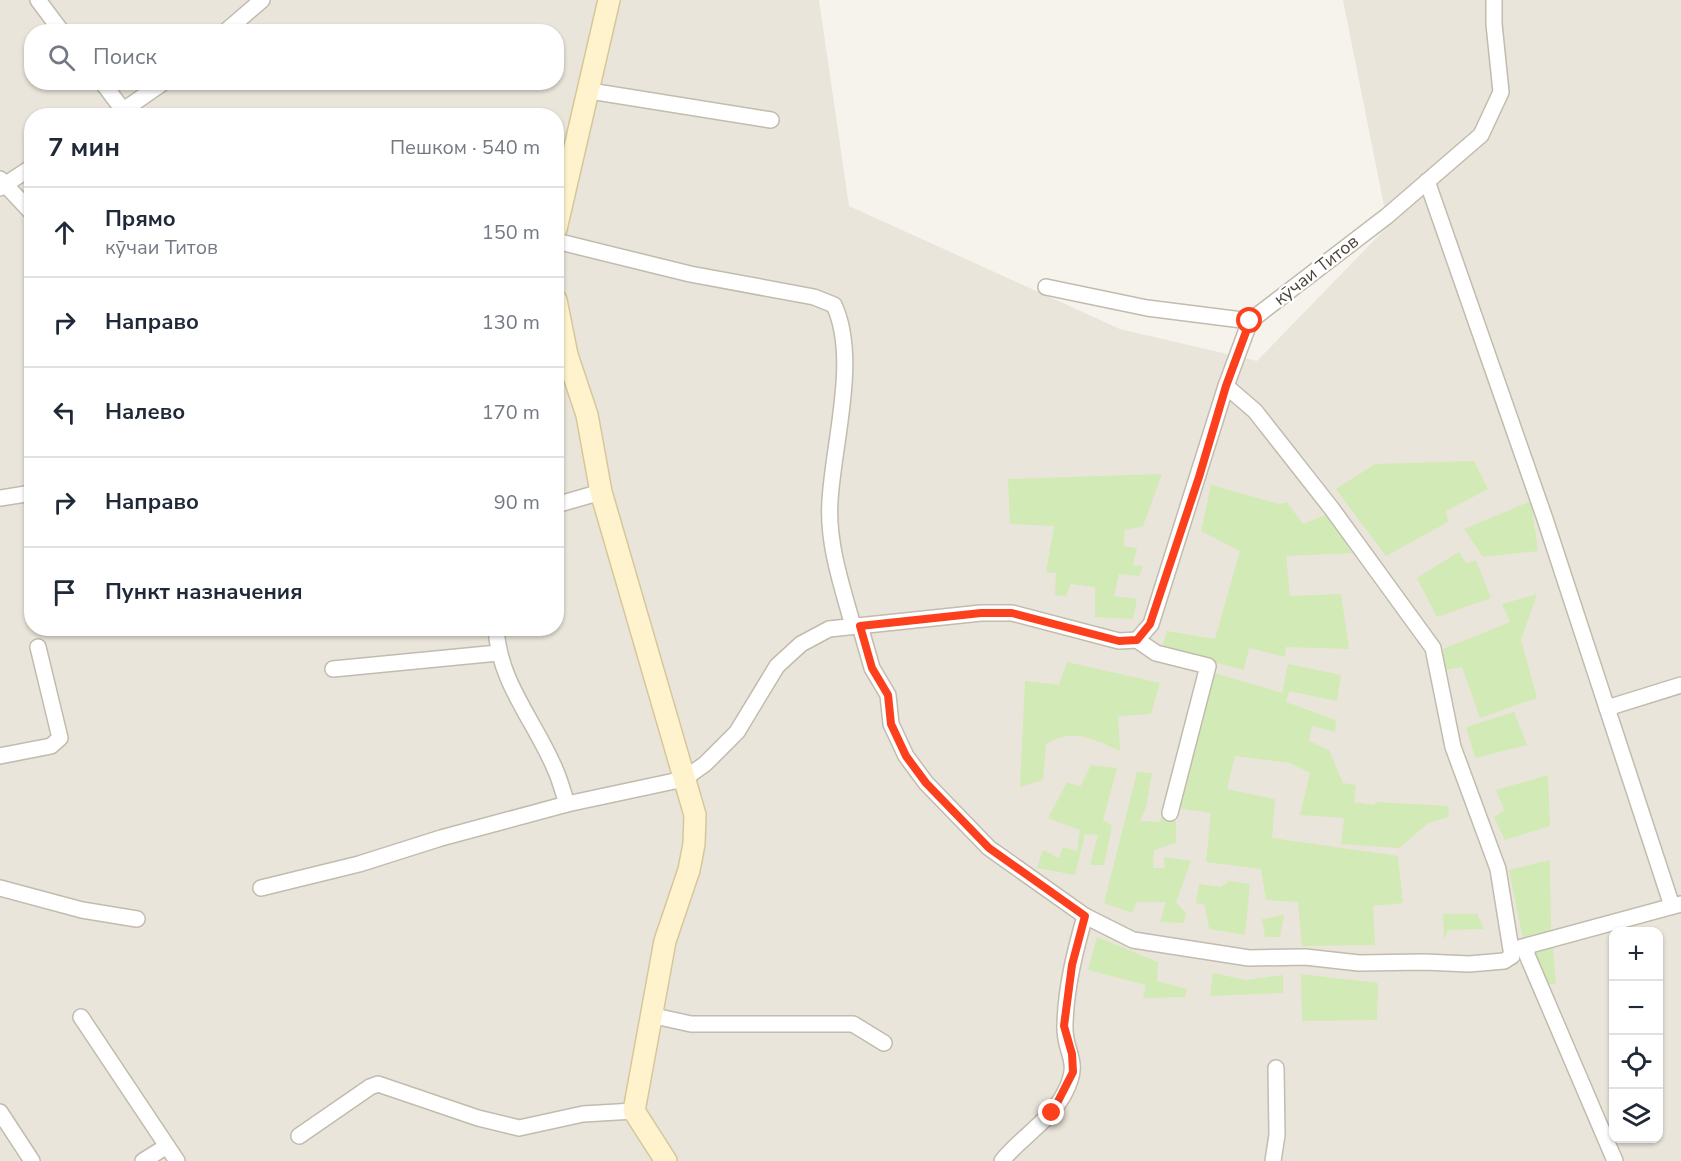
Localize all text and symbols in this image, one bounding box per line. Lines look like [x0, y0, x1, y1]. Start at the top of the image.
search box [24, 24, 564, 90]
icon: search [45, 41, 78, 74]
text: Поиск [93, 42, 157, 72]
text: 7 мин [48, 130, 120, 165]
text: Пешком · 540 m [390, 134, 540, 161]
text: Прямо [105, 204, 176, 234]
icon: ahead [48, 216, 81, 249]
text: 150 m [482, 219, 540, 246]
street label: кӯчаи Титов [1269, 229, 1364, 311]
text: кӯчаи Титов [105, 234, 218, 261]
icon: right [48, 306, 81, 339]
text: Направо [105, 307, 199, 337]
route start [1236, 307, 1262, 333]
text: 130 m [482, 309, 540, 336]
icon: left [48, 396, 81, 429]
text: Налево [105, 397, 185, 427]
text: 170 m [482, 399, 540, 426]
icon: right [48, 486, 81, 519]
text: Направо [105, 487, 199, 517]
text: 90 m [494, 489, 540, 516]
icon: arrive [48, 576, 81, 609]
text: Пункт назначения [105, 577, 303, 607]
map controls [1609, 927, 1663, 1143]
button: + [1609, 927, 1663, 981]
button: − [1609, 981, 1663, 1035]
button: locate [1609, 1035, 1663, 1089]
button: layers [1609, 1089, 1663, 1143]
route end [1038, 1099, 1064, 1125]

